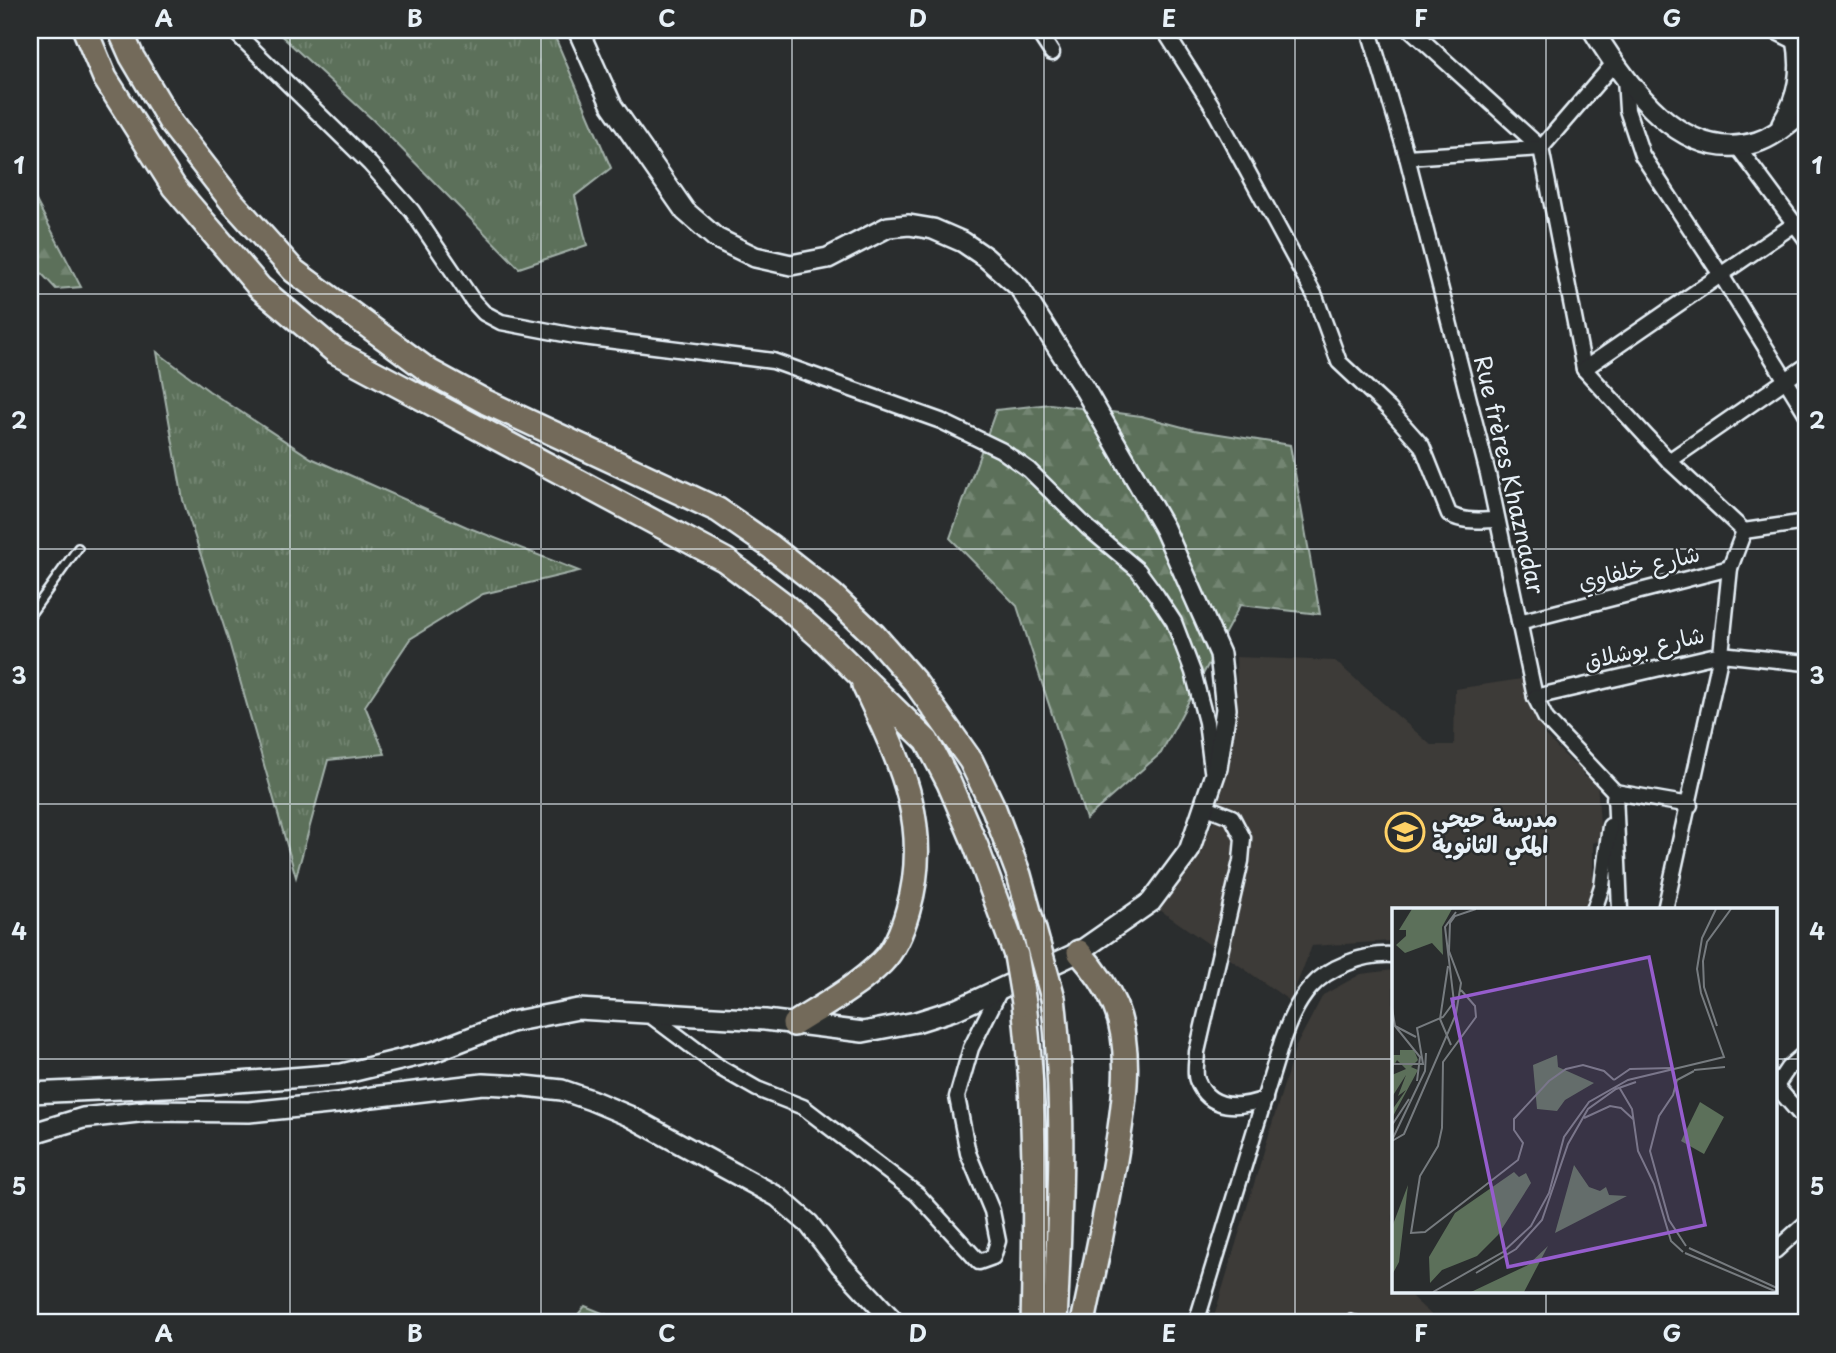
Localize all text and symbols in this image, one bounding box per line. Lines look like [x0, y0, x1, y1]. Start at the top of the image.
text: A [155, 0, 173, 35]
text: B [407, 0, 423, 35]
text: C [658, 0, 676, 35]
text: D [909, 0, 927, 35]
text: E [1162, 0, 1176, 35]
text: F [1414, 0, 1428, 35]
text: G [1663, 0, 1681, 35]
text: 1 [14, 147, 25, 182]
text: 1 [1812, 147, 1823, 182]
street label: Rue frères Khaznadar [1466, 352, 1555, 598]
text: 2 [11, 402, 27, 437]
text: 2 [1809, 402, 1825, 437]
street label: شارع خلفاوي [1574, 534, 1704, 600]
street label: شارع بوشلاق [1580, 616, 1708, 677]
text: 3 [11, 657, 27, 692]
text: 3 [1809, 657, 1825, 692]
place label: مدرسة حيحي المكي الثانوية [1432, 800, 1558, 866]
school or university icon: مدرسة حيحي المكي الثانوية [1384, 811, 1426, 853]
inset map [1392, 908, 1776, 1294]
text: 4 [11, 913, 27, 948]
text: 4 [1809, 913, 1825, 948]
text: 5 [12, 1168, 26, 1203]
text: 5 [1810, 1168, 1824, 1203]
text: A [155, 1315, 173, 1350]
text: B [407, 1315, 423, 1350]
text: C [658, 1315, 676, 1350]
text: D [909, 1315, 927, 1350]
text: E [1162, 1315, 1176, 1350]
text: F [1414, 1315, 1428, 1350]
text: G [1663, 1315, 1681, 1350]

